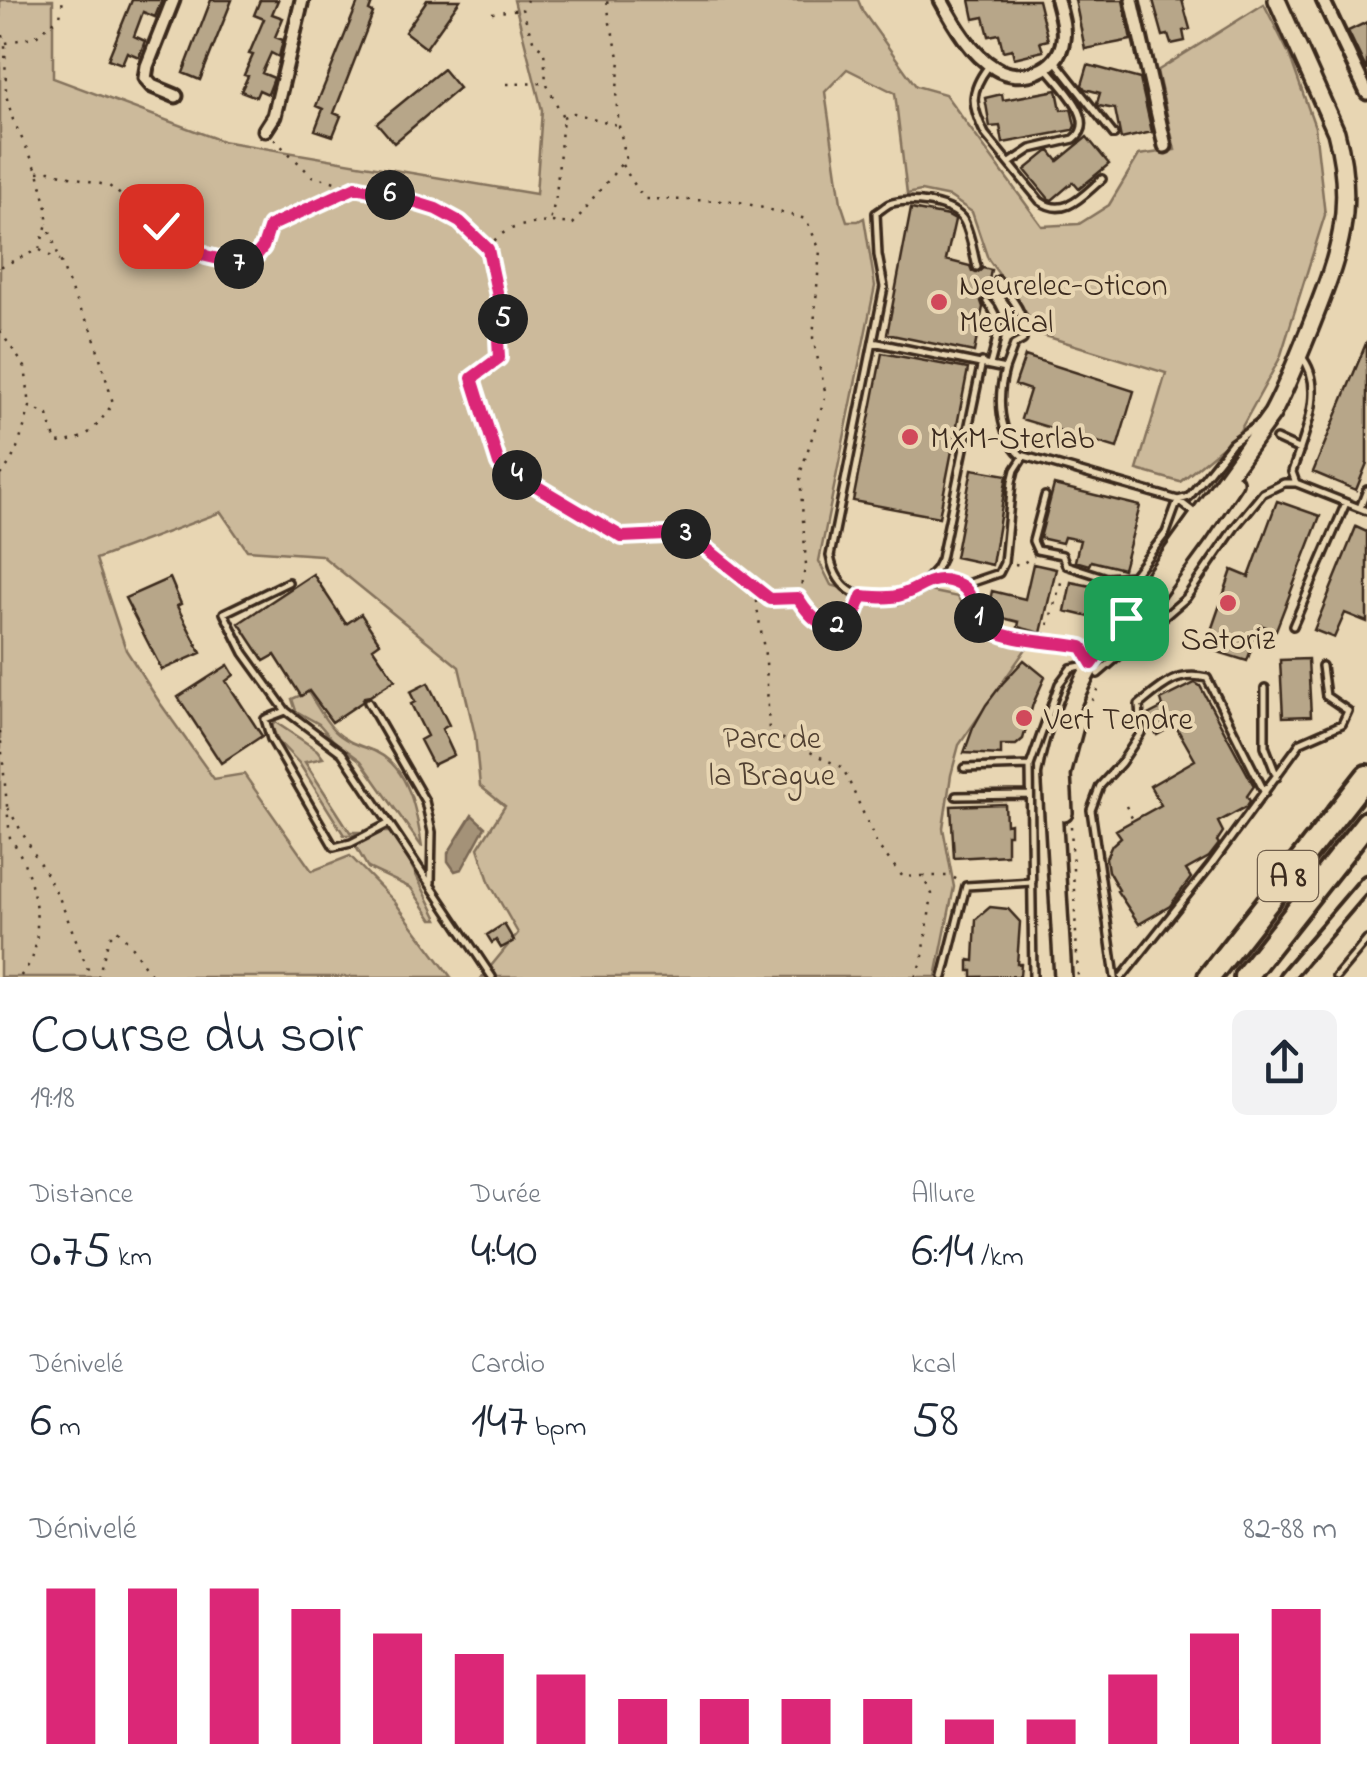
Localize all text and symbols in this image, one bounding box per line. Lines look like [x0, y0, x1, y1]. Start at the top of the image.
pin: 6 [365, 170, 415, 220]
text: 6 [384, 174, 396, 215]
pin [119, 184, 204, 269]
icon: check [134, 199, 189, 254]
pin: 7 [214, 239, 264, 289]
text: 7 [233, 243, 245, 284]
place label: Neurelec-Oticon Medical [959, 264, 1167, 348]
marker: Neurelec-Oticon Medical [928, 291, 950, 313]
pin: 5 [478, 294, 528, 344]
text: 5 [495, 298, 511, 339]
place label: MXM-Sterlab [930, 417, 1094, 464]
marker: MXM-Sterlab [899, 426, 921, 448]
pin: 4 [492, 450, 542, 500]
text: 4 [511, 454, 523, 495]
pin: 3 [661, 509, 711, 559]
text: 3 [680, 513, 692, 554]
pin [1084, 576, 1169, 661]
icon: arrive [1099, 591, 1154, 646]
marker: Satoriz [1217, 592, 1239, 614]
pin: 1 [954, 593, 1004, 643]
text: 1 [975, 597, 983, 638]
pin: 2 [812, 601, 862, 651]
text: 2 [830, 605, 844, 646]
place label: Satoriz [1181, 618, 1276, 665]
place label: Vert Tendre [1043, 698, 1193, 745]
marker: Vert Tendre [1013, 707, 1035, 729]
park label: Parc de la Brague [709, 717, 836, 801]
road number: A 8 [1258, 851, 1318, 901]
text: Course du soir [30, 998, 363, 1078]
button: share [1232, 1010, 1337, 1115]
text: 19:18 [30, 1076, 75, 1123]
text: Distance [30, 1175, 133, 1216]
text: Durée [471, 1175, 541, 1216]
text: Allure [911, 1175, 975, 1216]
text: 0.75 [30, 1216, 111, 1289]
text: 4:40 [471, 1216, 538, 1289]
text: 6:14 [911, 1216, 974, 1289]
text: km [111, 1238, 152, 1279]
text: /km [974, 1238, 1024, 1279]
text: Dénivelé [30, 1345, 123, 1386]
text: Cardio [471, 1345, 545, 1386]
text: kcal [911, 1345, 956, 1386]
text: 6 [30, 1386, 52, 1459]
text: 147 [471, 1386, 528, 1459]
text: 58 [911, 1386, 959, 1459]
text: m [52, 1408, 81, 1449]
text: bpm [528, 1408, 587, 1449]
text: Dénivelé [30, 1507, 137, 1554]
text: 82–88 m [1243, 1507, 1337, 1554]

